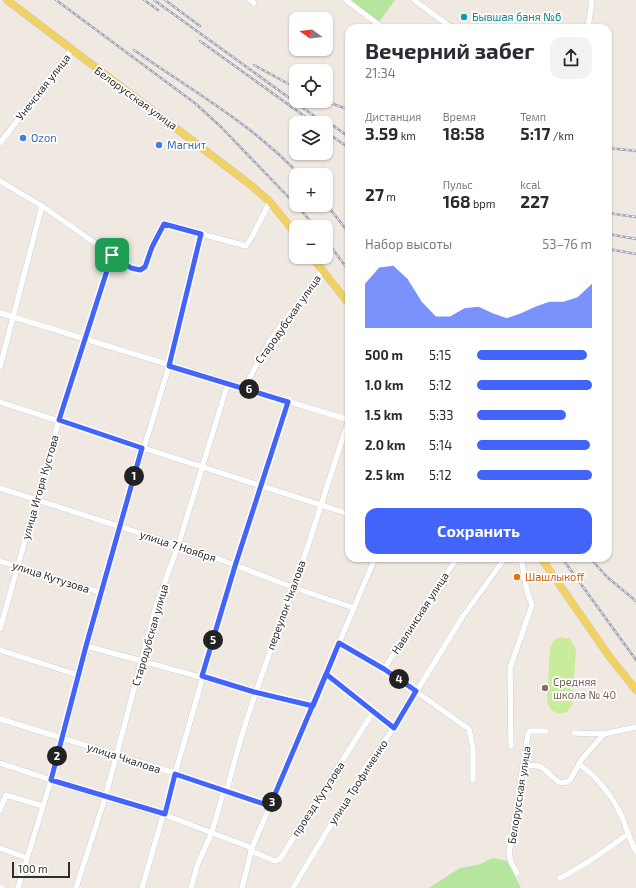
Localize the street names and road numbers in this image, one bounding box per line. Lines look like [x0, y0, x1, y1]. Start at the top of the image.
street label: Унечская улица [13, 51, 73, 123]
street label: Белорусская улица [92, 63, 180, 133]
street label: Стародубская улица [252, 272, 324, 366]
street label: улица Игоря Кустова [18, 433, 62, 541]
street label: улица 7 Ноября [138, 527, 218, 565]
street label: улица Кутузова [11, 558, 91, 596]
street label: переулок Чкалова [263, 558, 309, 652]
street label: Навлинская улица [388, 569, 452, 657]
street label: Стародубская улица [129, 582, 171, 688]
street label: улица Трофименко [325, 737, 391, 827]
street label: улица Чкалова [85, 739, 163, 777]
street label: Белорусская улица [504, 745, 534, 845]
street label: проезд Кутузова [289, 759, 347, 839]

